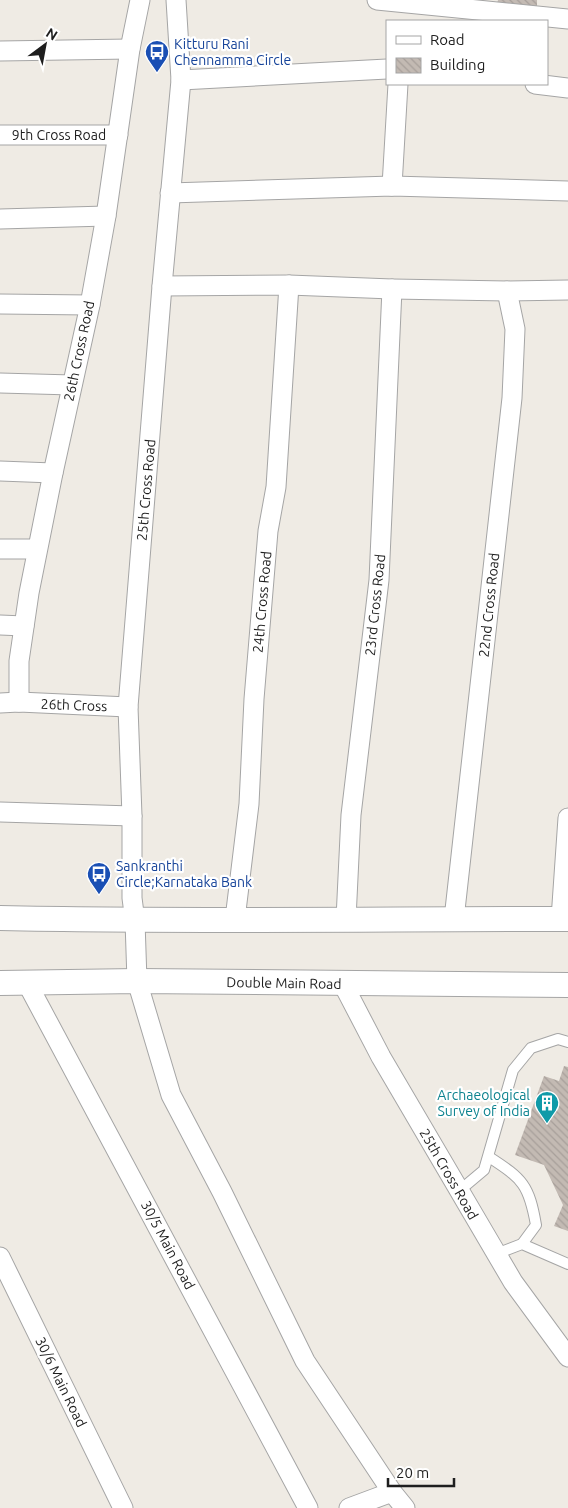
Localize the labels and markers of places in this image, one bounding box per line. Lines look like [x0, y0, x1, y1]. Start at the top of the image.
place label: Kitturu Rani Chennamma Circle [174, 36, 291, 68]
bus stop icon: Kitturu Rani Chennamma Circle [144, 39, 170, 73]
place label: Sankranthi Circle;Karnataka Bank [116, 858, 252, 890]
bus stop icon: Sankranthi Circle;Karnataka Bank [86, 861, 112, 895]
place label: Archaeological Survey of India [437, 1087, 530, 1119]
building icon: Archaeological Survey of India [534, 1090, 560, 1124]

